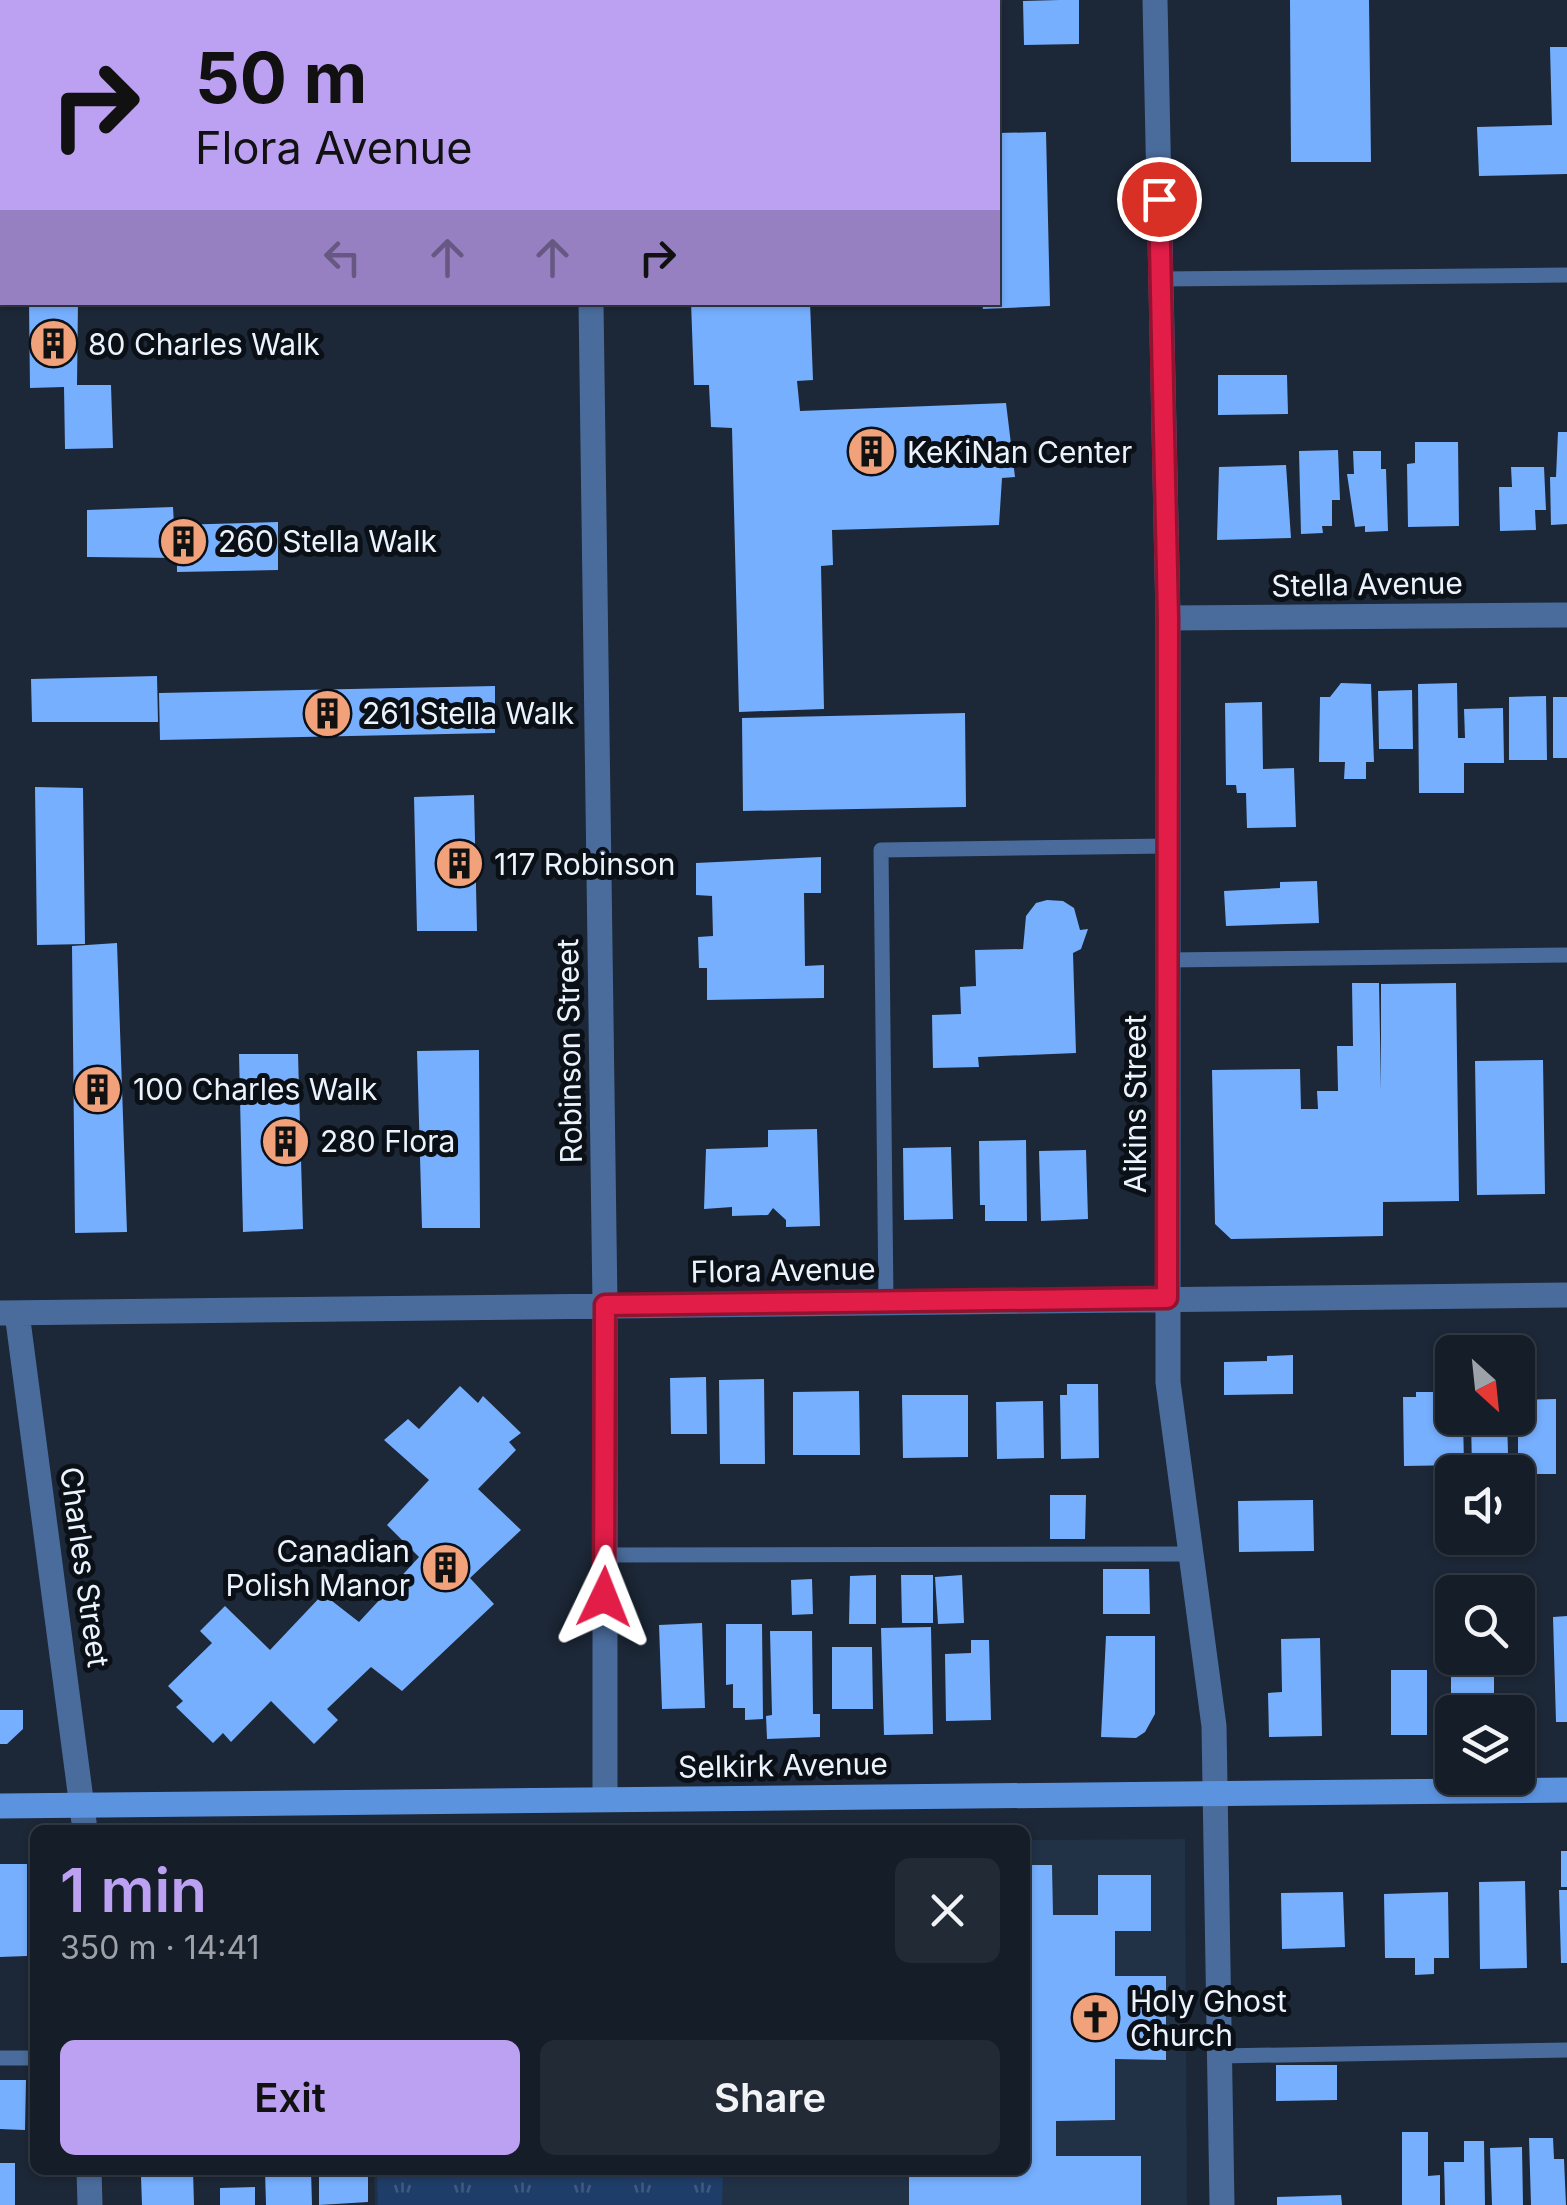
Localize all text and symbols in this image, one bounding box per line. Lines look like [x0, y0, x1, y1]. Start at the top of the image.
text: 50 m [195, 35, 367, 120]
icon: right [30, 40, 160, 170]
text: Flora Avenue [195, 120, 472, 175]
pin [1117, 157, 1202, 242]
icon: arrive [1132, 172, 1187, 227]
icon: left [315, 230, 370, 285]
icon: ahead [420, 230, 475, 285]
icon: ahead [525, 230, 580, 285]
icon: right [630, 230, 685, 285]
building icon: 80 Charles Walk [27, 318, 79, 370]
place label: 80 Charles Walk [88, 326, 320, 362]
building icon: KeKiNan Center [846, 426, 898, 478]
place label: KeKiNan Center [907, 434, 1132, 470]
building icon: 260 Stella Walk [157, 515, 209, 567]
place label: 260 Stella Walk [218, 523, 437, 559]
street label: Stella Avenue [1271, 564, 1463, 604]
building icon: 261 Stella Walk [301, 687, 353, 739]
place label: 261 Stella Walk [362, 695, 575, 731]
building icon: 117 Robinson [433, 838, 485, 890]
place label: 117 Robinson [494, 846, 676, 882]
street label: Robinson Street [549, 938, 589, 1164]
street label: Aikins Street [1117, 1015, 1153, 1193]
building icon: 100 Charles Walk [72, 1063, 124, 1115]
place label: 100 Charles Walk [133, 1071, 378, 1107]
building icon: 280 Flora [259, 1115, 311, 1167]
place label: 280 Flora [320, 1123, 455, 1159]
street label: Flora Avenue [690, 1250, 876, 1290]
north arrow [1435, 1335, 1535, 1435]
map controls [1435, 1335, 1535, 1795]
button: sound [1435, 1455, 1535, 1555]
street label: Charles Street [53, 1465, 117, 1670]
place label: Canadian Polish Manor [226, 1533, 410, 1603]
building icon: Canadian Polish Manor [419, 1542, 471, 1594]
position arrow [552, 1545, 656, 1649]
button: search [1435, 1575, 1535, 1675]
button: layers [1435, 1695, 1535, 1795]
street label: Selkirk Avenue [678, 1745, 888, 1785]
text: 1 min [60, 1854, 207, 1926]
button: close [895, 1858, 1000, 1963]
text: 350 m · 14:41 [60, 1928, 260, 1967]
place label: Holy Ghost Church [1130, 1983, 1287, 2053]
church icon: Holy Ghost Church [1069, 1992, 1121, 2044]
button: Exit [60, 2040, 520, 2155]
button: Share [540, 2040, 1000, 2155]

